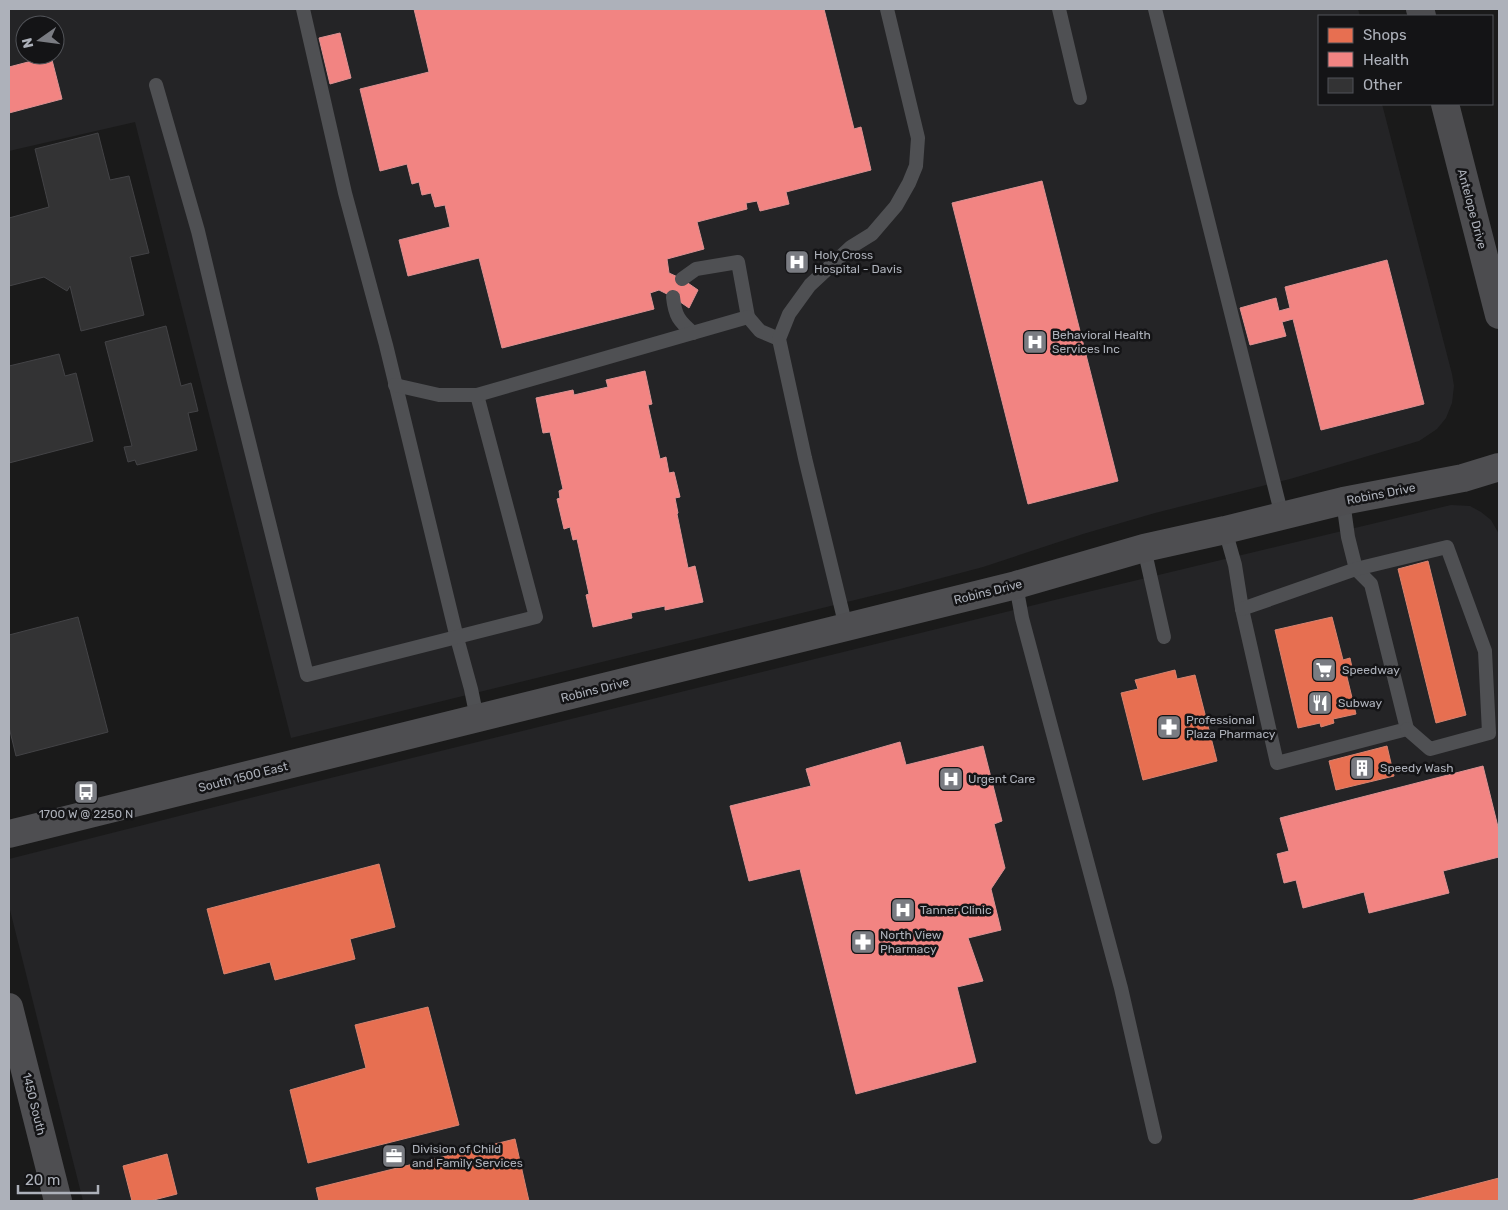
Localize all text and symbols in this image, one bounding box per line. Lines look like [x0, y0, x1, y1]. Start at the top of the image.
north arrow [15, 15, 65, 65]
legend [1318, 15, 1493, 105]
text: Shops [1363, 26, 1407, 44]
text: N [18, 36, 37, 50]
text: Health [1363, 51, 1409, 69]
text: Other [1363, 76, 1403, 94]
street label: Antelope Drive [1455, 168, 1489, 251]
place label: Holy Cross Hospital - Davis [814, 248, 902, 276]
hospital icon: Holy Cross Hospital - Davis [784, 249, 810, 275]
place label: Behavioral Health Services Inc [1052, 328, 1151, 356]
hospital icon: Behavioral Health Services Inc [1022, 329, 1048, 355]
street label: Robins Drive [1345, 480, 1417, 508]
street label: Robins Drive [952, 577, 1024, 607]
supermarket icon: Speedway [1311, 657, 1337, 683]
place label: Speedway [1342, 663, 1400, 677]
street label: Robins Drive [559, 675, 631, 705]
restaurant icon: Subway [1307, 690, 1333, 716]
place label: Subway [1338, 696, 1383, 710]
place label: Professional Plaza Pharmacy [1186, 713, 1276, 741]
pharmacy icon: Professional Plaza Pharmacy [1156, 714, 1182, 740]
building icon: Speedy Wash [1349, 755, 1375, 781]
street label: South 1500 East [197, 759, 289, 795]
place label: Speedy Wash [1380, 761, 1454, 775]
hospital icon: Urgent Care [938, 766, 964, 792]
place label: Urgent Care [968, 772, 1036, 786]
bus stop icon: 1700 W @ 2250 N [73, 779, 99, 805]
place label: 1700 W @ 2250 N [39, 807, 133, 821]
hospital icon: Tanner Clinic [890, 897, 916, 923]
place label: Tanner Clinic [920, 903, 992, 917]
place label: North View Pharmacy [880, 928, 942, 956]
pharmacy icon: North View Pharmacy [850, 929, 876, 955]
street label: 1450 South [19, 1071, 49, 1137]
place label: Division of Child and Family Services [412, 1142, 523, 1170]
office icon: Division of Child and Family Services [381, 1143, 407, 1169]
scale bar [18, 1162, 98, 1194]
text: 20 m [25, 1171, 60, 1189]

